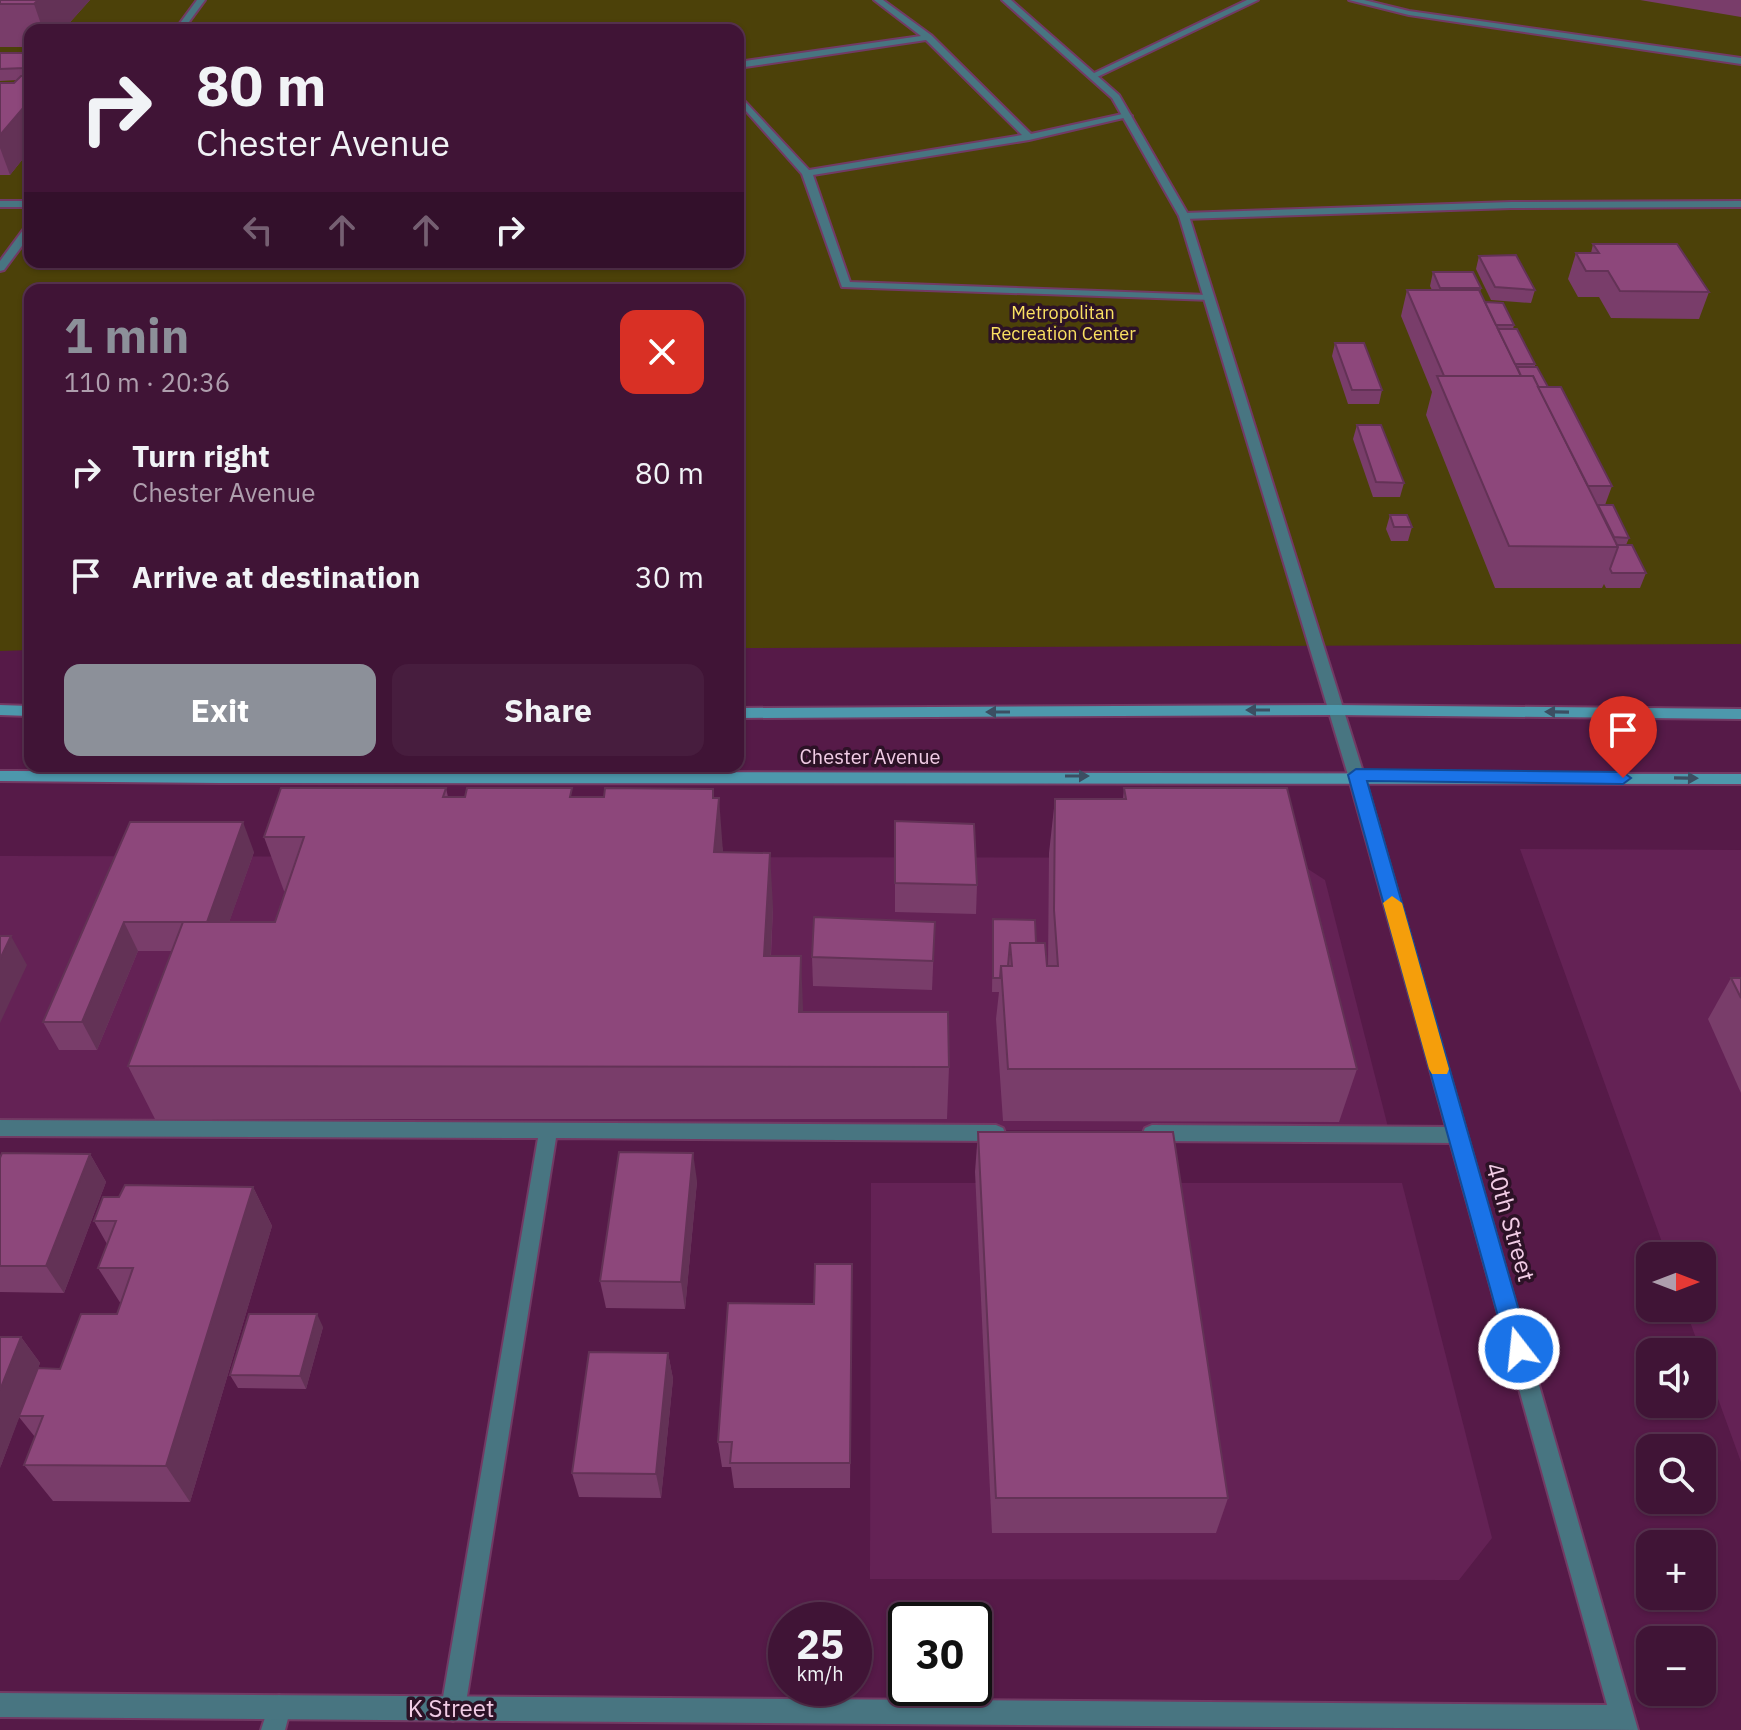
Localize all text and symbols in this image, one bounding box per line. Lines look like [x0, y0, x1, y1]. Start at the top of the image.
text: 80 m [196, 49, 326, 121]
icon: right [64, 56, 168, 160]
text: Chester Avenue [196, 119, 450, 166]
icon: left [236, 208, 280, 252]
icon: ahead [320, 208, 364, 252]
icon: ahead [404, 208, 448, 252]
icon: right [488, 208, 532, 252]
park label: Metropolitan Recreation Center [990, 301, 1136, 345]
text: 1 min [64, 304, 189, 366]
button: close [620, 310, 704, 394]
text: 110 m · 20:36 [64, 365, 230, 399]
text: Turn right [132, 436, 270, 475]
icon: right [64, 450, 108, 494]
text: 80 m [635, 453, 704, 492]
text: Chester Avenue [132, 475, 315, 509]
icon: arrive [64, 554, 108, 598]
text: Arrive at destination [132, 557, 420, 596]
text: 30 m [635, 557, 704, 596]
button: Exit [64, 664, 376, 756]
button: Share [392, 664, 704, 756]
pin [1589, 696, 1657, 778]
one-way arrow [1245, 704, 1270, 716]
one-way arrow [985, 706, 1010, 718]
one-way arrow [1544, 706, 1569, 719]
icon: arrive [1601, 708, 1645, 752]
street label: Chester Avenue [799, 743, 941, 770]
one-way arrow [1065, 770, 1090, 782]
one-way arrow [1674, 772, 1699, 785]
street label: 40th Street [1479, 1159, 1543, 1285]
north arrow [1636, 1242, 1716, 1322]
map controls [1636, 1242, 1716, 1706]
position arrow [1477, 1307, 1561, 1391]
button: sound [1636, 1338, 1716, 1418]
button: search [1636, 1434, 1716, 1514]
button: + [1636, 1530, 1716, 1610]
speed limit sign: 30 [888, 1602, 992, 1706]
text: 25 [796, 1618, 844, 1670]
button: − [1636, 1626, 1716, 1706]
text: km/h [796, 1660, 844, 1687]
street label: K Street [408, 1692, 494, 1724]

